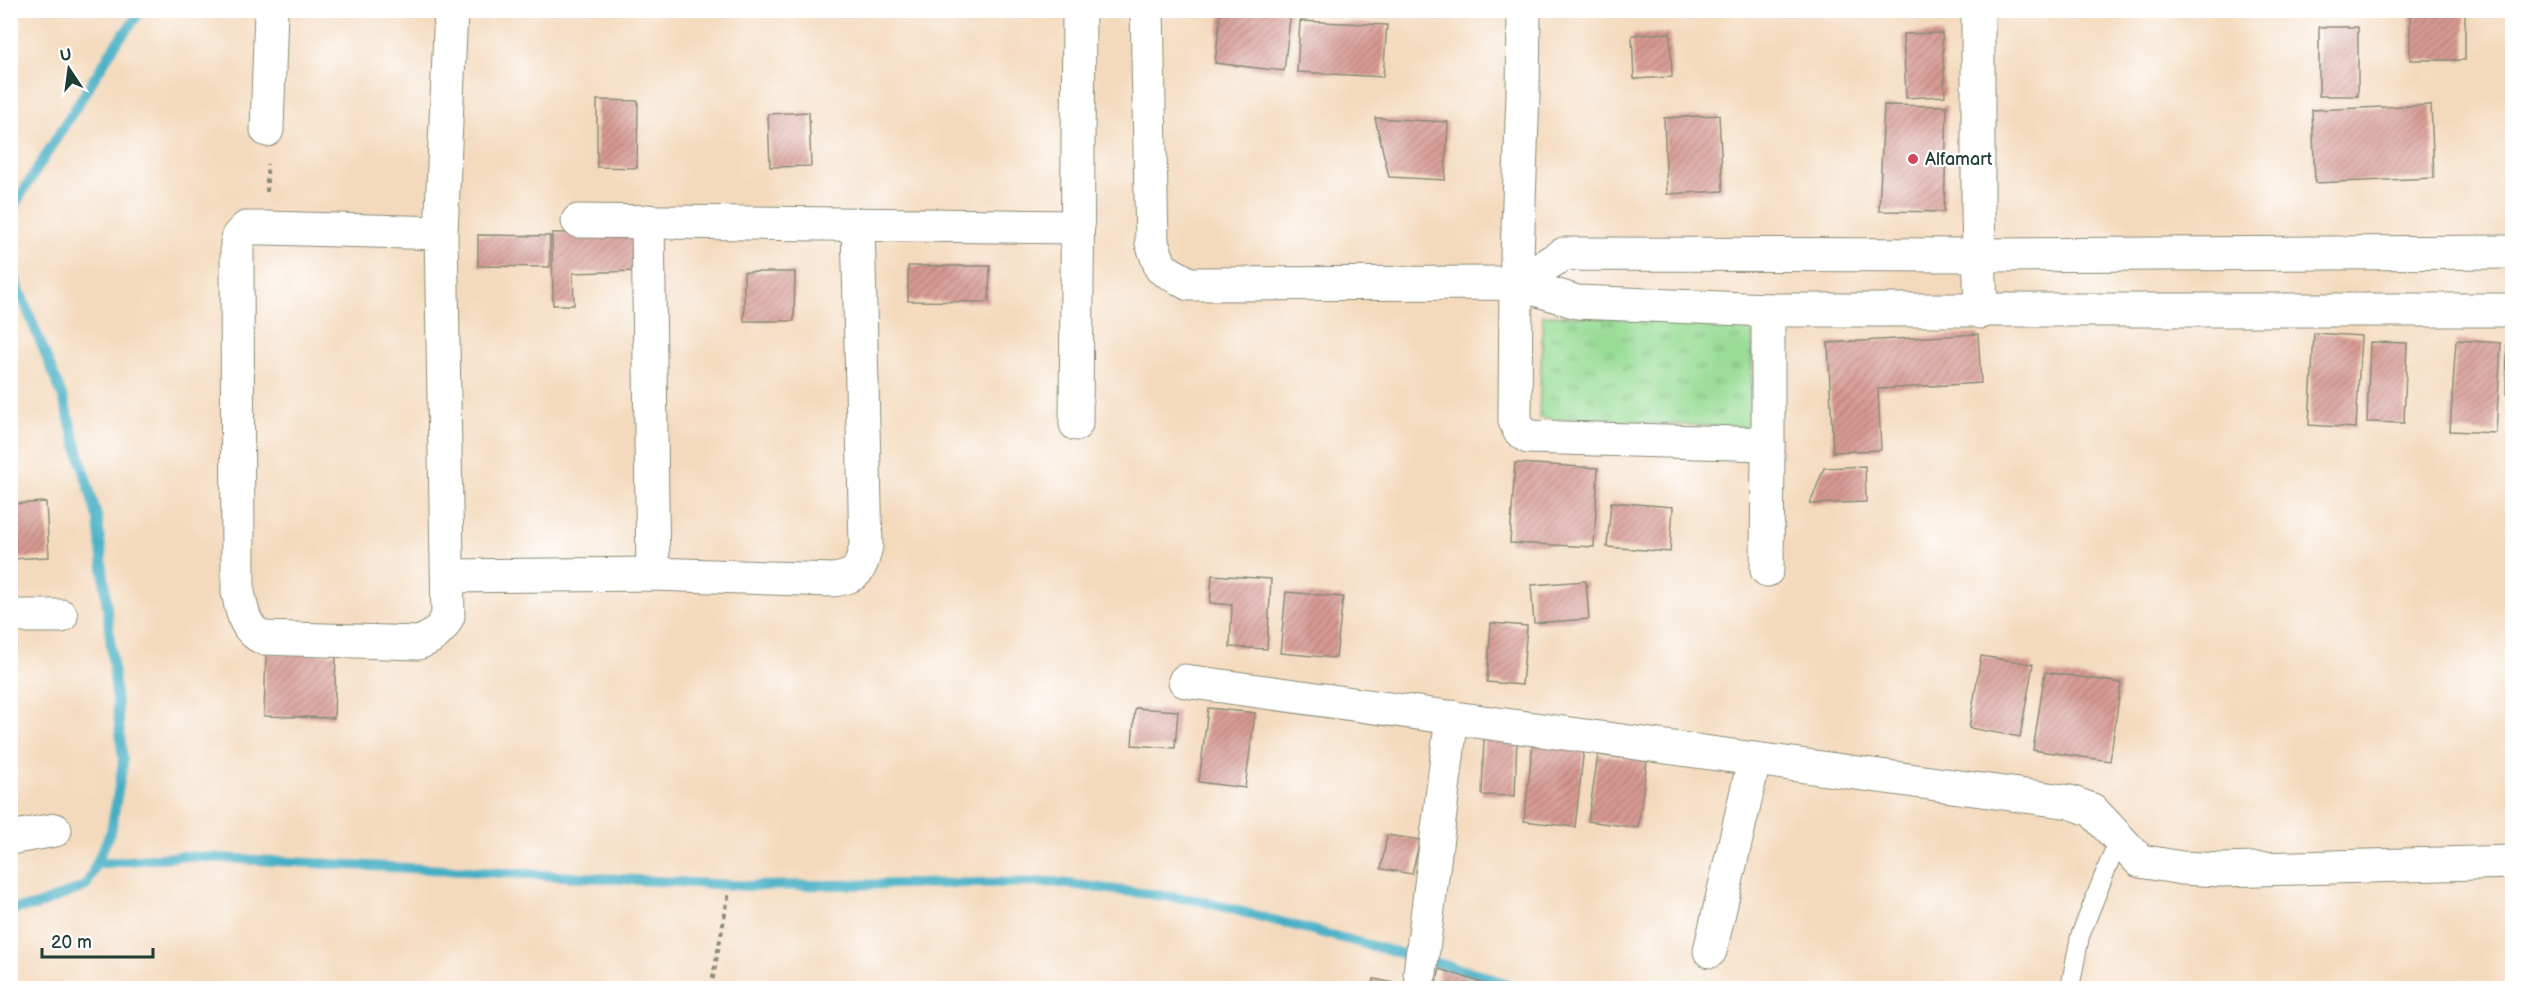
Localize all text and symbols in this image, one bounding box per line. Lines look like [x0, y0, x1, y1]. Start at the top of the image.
north arrow [39, 39, 99, 99]
text: U [58, 45, 74, 66]
place label: Alfamart [1925, 149, 1993, 170]
marker: Alfamart [1906, 152, 1920, 166]
scale bar [42, 921, 153, 959]
text: 20 m [51, 932, 92, 953]

